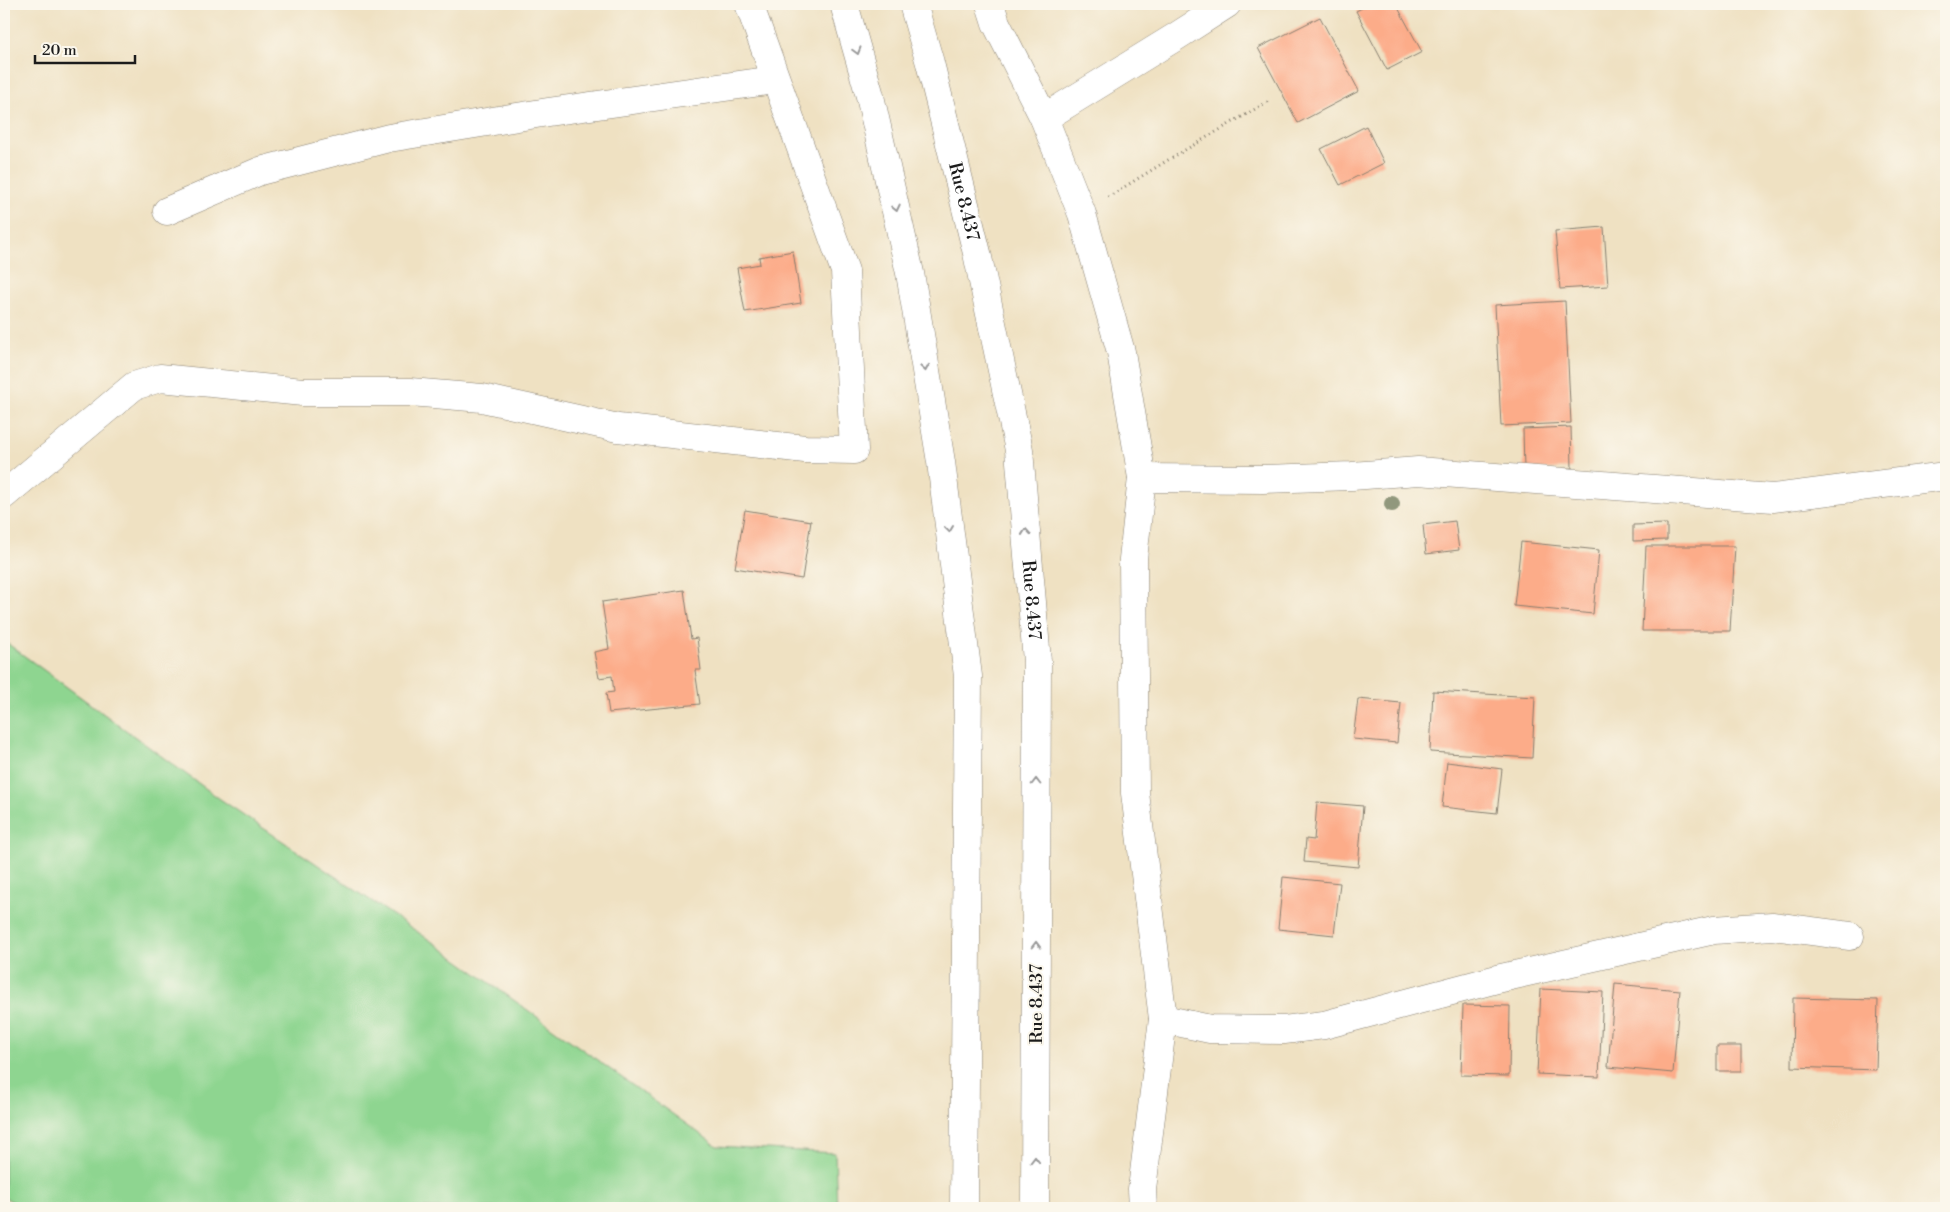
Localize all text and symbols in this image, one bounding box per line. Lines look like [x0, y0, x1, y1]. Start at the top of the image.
scale bar [35, 32, 135, 64]
text: 20 m [42, 41, 77, 60]
one-way arrow [852, 46, 862, 54]
street label: Rue 8.437 [943, 160, 985, 243]
one-way arrow [890, 204, 900, 213]
one-way arrow [920, 364, 930, 372]
one-way arrow [943, 525, 954, 533]
one-way arrow [1021, 528, 1032, 536]
street label: Rue 8.437 [1017, 559, 1047, 641]
one-way arrow [1031, 778, 1041, 786]
one-way arrow [1031, 940, 1041, 948]
street label: Rue 8.437 [1025, 964, 1048, 1044]
one-way arrow [1030, 1155, 1040, 1163]

